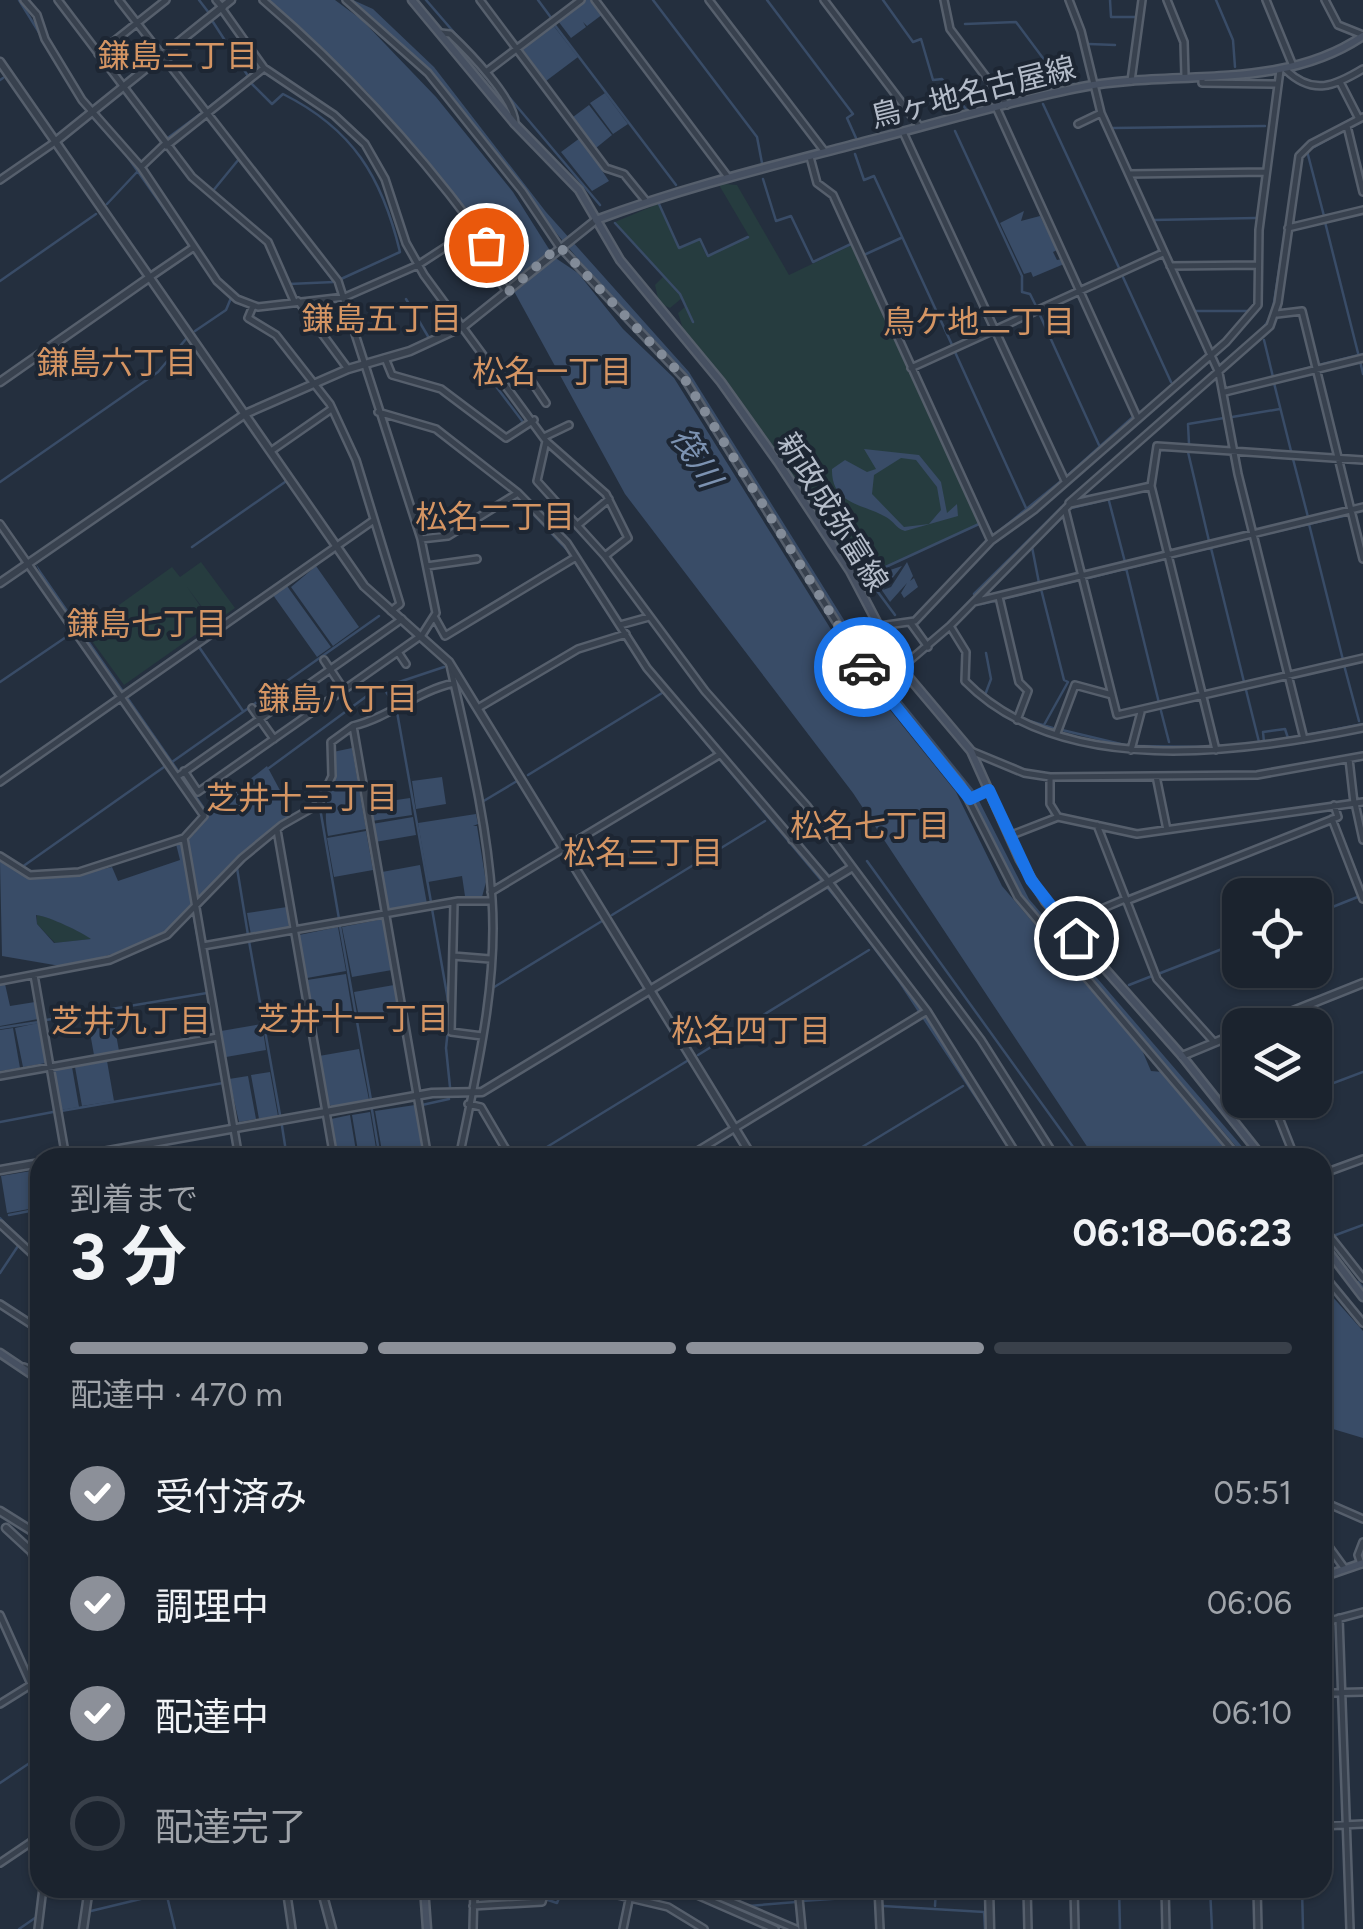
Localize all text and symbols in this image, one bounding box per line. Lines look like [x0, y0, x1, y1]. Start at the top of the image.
district label: 鎌島三丁目 [98, 37, 258, 75]
street label: 鳥ヶ地名古屋線 [867, 49, 1079, 135]
pin [444, 203, 529, 288]
icon: bag [459, 218, 514, 273]
district label: 鎌島五丁目 [302, 300, 462, 338]
district label: 鳥ケ地二丁目 [883, 303, 1075, 341]
district label: 鎌島六丁目 [37, 344, 197, 382]
district label: 松名一丁目 [472, 353, 632, 391]
water label: 筏川 [663, 420, 731, 497]
street label: 新政成弥富線 [770, 426, 896, 598]
district label: 松名二丁目 [415, 498, 575, 536]
district label: 鎌島七丁目 [67, 605, 227, 643]
courier [814, 617, 914, 717]
icon: car [837, 640, 892, 695]
district label: 鎌島八丁目 [258, 680, 418, 718]
district label: 芝井十三丁目 [206, 779, 398, 817]
district label: 松名七丁目 [790, 807, 950, 845]
district label: 松名三丁目 [563, 834, 723, 872]
map controls [1222, 878, 1332, 1118]
button: locate [1222, 878, 1332, 988]
pin [1034, 896, 1119, 981]
icon: home [1049, 911, 1104, 966]
district label: 芝井十一丁目 [257, 1000, 449, 1038]
district label: 芝井九丁目 [51, 1002, 211, 1040]
button: layers [1222, 1008, 1332, 1118]
district label: 松名四丁目 [671, 1012, 831, 1050]
text: 到着まで [70, 1180, 198, 1218]
text: 06:18–06:23 [1072, 1210, 1292, 1256]
text: 3 分 [70, 1217, 187, 1295]
text: 配達中 · 470 m [70, 1376, 283, 1414]
icon: check [70, 1466, 125, 1521]
text: 受付済み [155, 1474, 307, 1520]
text: 05:51 [1213, 1474, 1292, 1512]
icon: check [70, 1576, 125, 1631]
text: 調理中 [155, 1584, 269, 1630]
text: 06:06 [1207, 1584, 1292, 1622]
icon: check [70, 1686, 125, 1741]
text: 配達中 [155, 1694, 269, 1740]
text: 06:10 [1212, 1694, 1292, 1732]
text: 配達完了 [155, 1804, 307, 1850]

